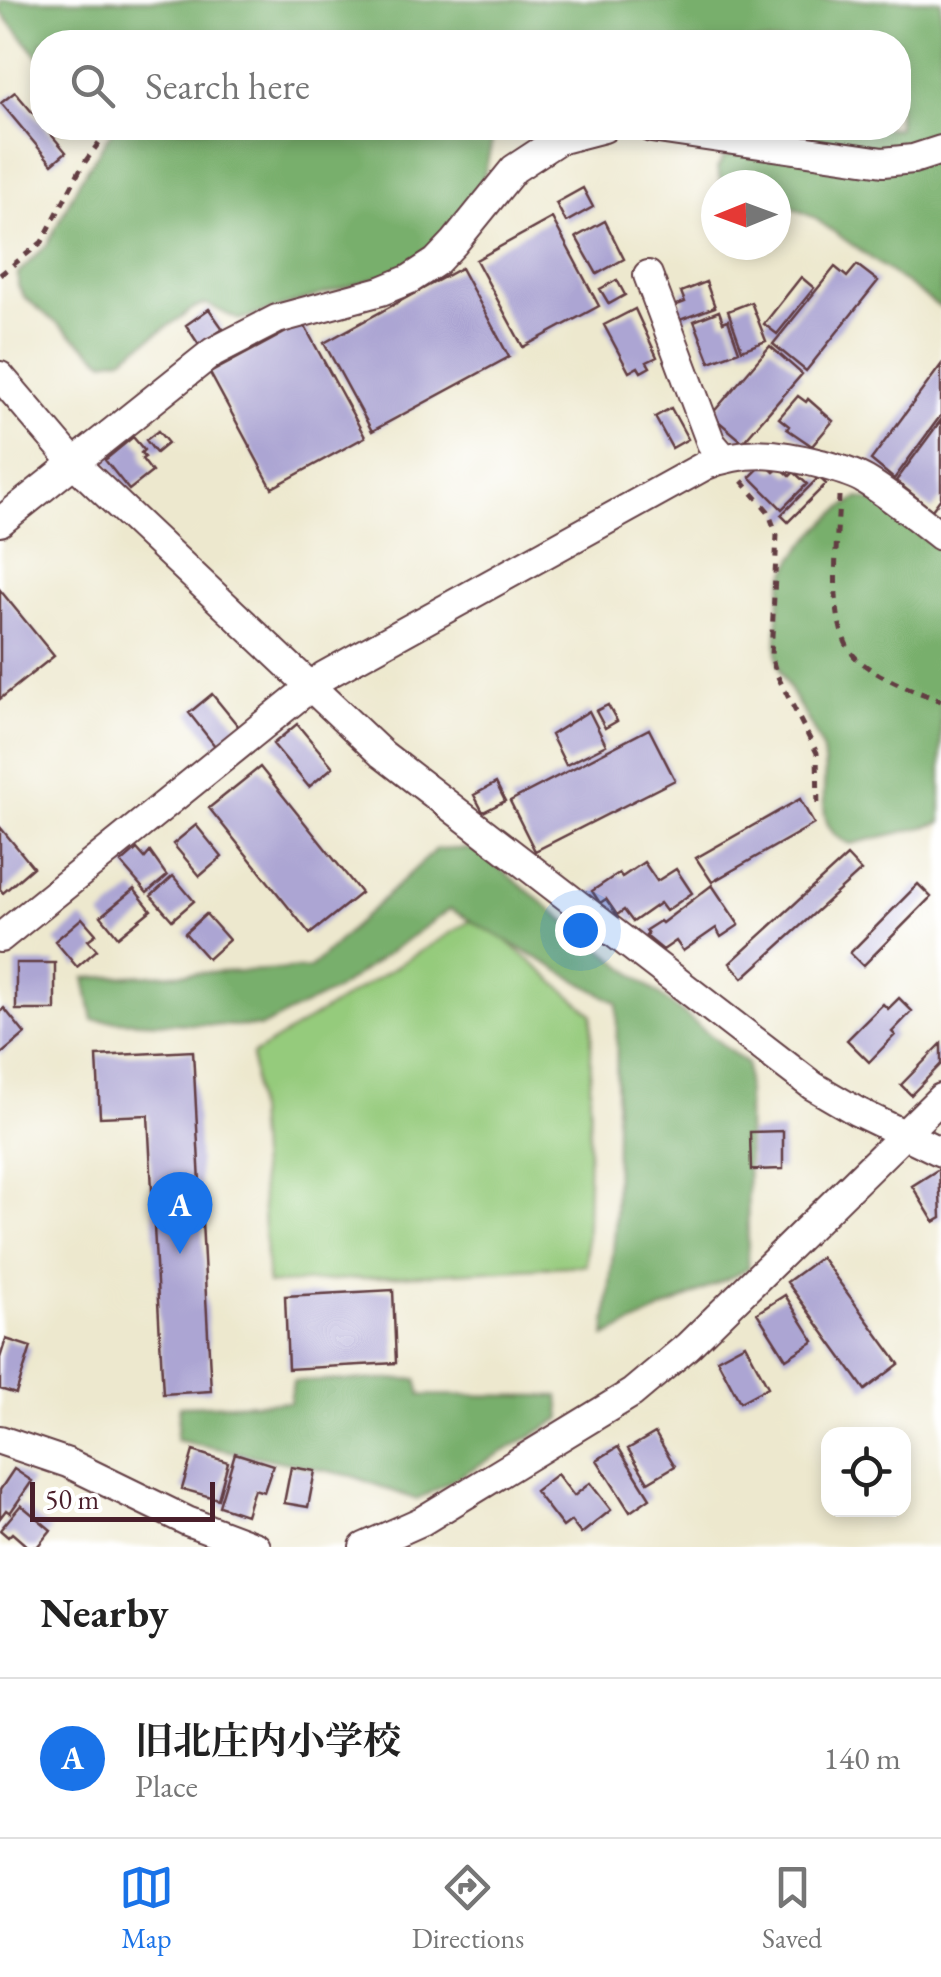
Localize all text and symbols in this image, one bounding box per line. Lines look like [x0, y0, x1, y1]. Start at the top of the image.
search box [30, 30, 911, 140]
icon: search [65, 58, 120, 113]
text: Search here [145, 61, 310, 110]
north arrow [701, 170, 791, 260]
your location [555, 905, 606, 956]
pin: A [148, 1172, 212, 1254]
map controls [821, 1427, 911, 1517]
button: locate [821, 1427, 911, 1517]
scale bar [30, 1477, 215, 1522]
text: 50 m [45, 1481, 99, 1517]
text: Nearby [40, 1585, 169, 1640]
text: 旧北庄内小学校 [135, 1716, 401, 1765]
text: A [61, 1737, 84, 1779]
text: 140 m [824, 1737, 901, 1779]
text: Place [135, 1765, 198, 1807]
tab: Map [119, 1860, 174, 1956]
tab: Directions [412, 1860, 524, 1956]
tab: Saved [762, 1860, 822, 1956]

